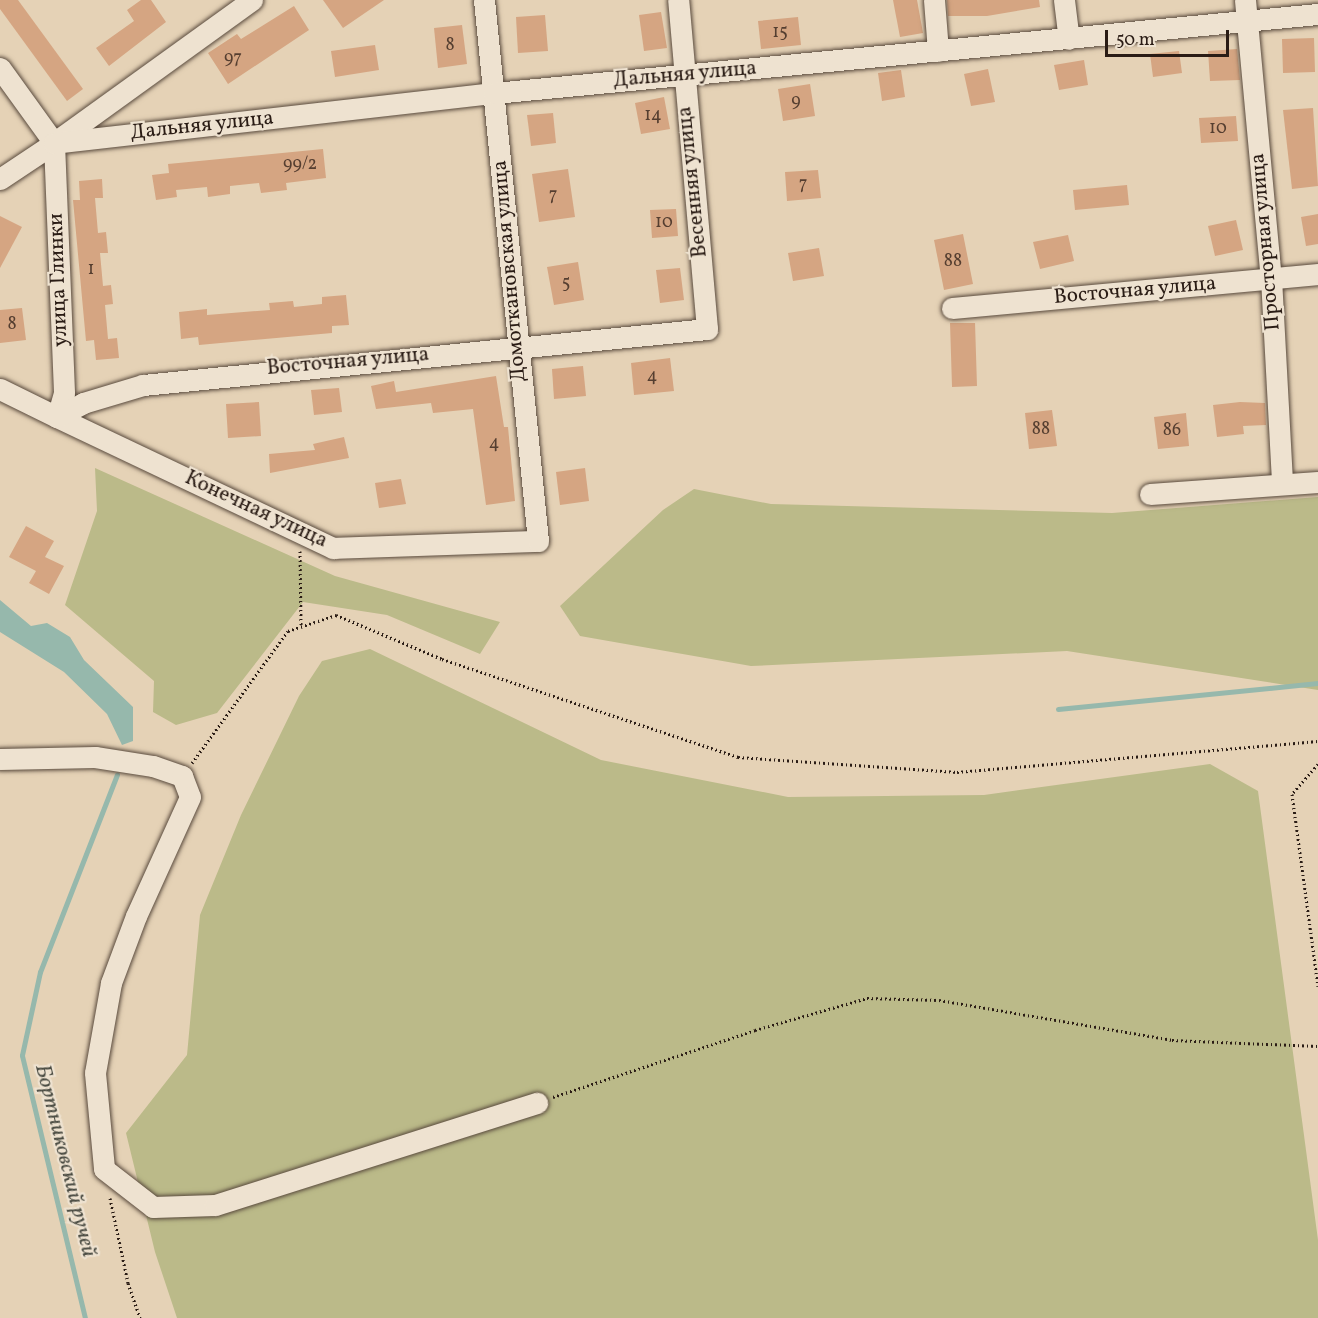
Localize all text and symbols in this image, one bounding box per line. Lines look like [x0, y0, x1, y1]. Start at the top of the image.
scale bar [1108, 18, 1232, 56]
house number: 15 [772, 22, 788, 44]
text: 50 m [1116, 28, 1155, 53]
house number: 8 [445, 35, 455, 57]
house number: 97 [224, 48, 242, 70]
street label: Дальняя улица [612, 56, 758, 94]
house number: 9 [791, 91, 801, 113]
house number: 14 [644, 105, 662, 127]
street label: Весенняя улица [672, 105, 714, 259]
street label: Дальняя улица [129, 106, 275, 146]
house number: 10 [1209, 118, 1227, 140]
street label: Просторная улица [1246, 152, 1286, 332]
house number: 99/2 [283, 154, 317, 176]
street label: Домоткановская улица [488, 159, 532, 383]
house number: 7 [799, 174, 807, 196]
house number: 7 [549, 185, 557, 207]
house number: 10 [655, 212, 673, 234]
street label: улица Глинки [44, 213, 74, 347]
house number: 88 [944, 251, 962, 273]
house number: 1 [88, 259, 94, 281]
street label: Восточная улица [1052, 271, 1218, 311]
house number: 5 [562, 273, 570, 295]
house number: 8 [7, 314, 17, 336]
street label: Восточная улица [265, 342, 431, 382]
house number: 4 [647, 366, 657, 388]
house number: 88 [1032, 419, 1050, 441]
house number: 86 [1163, 420, 1181, 442]
house number: 4 [489, 433, 499, 455]
street label: Конечная улица [180, 466, 332, 554]
water label: Бортниковский ручей [28, 1062, 102, 1260]

